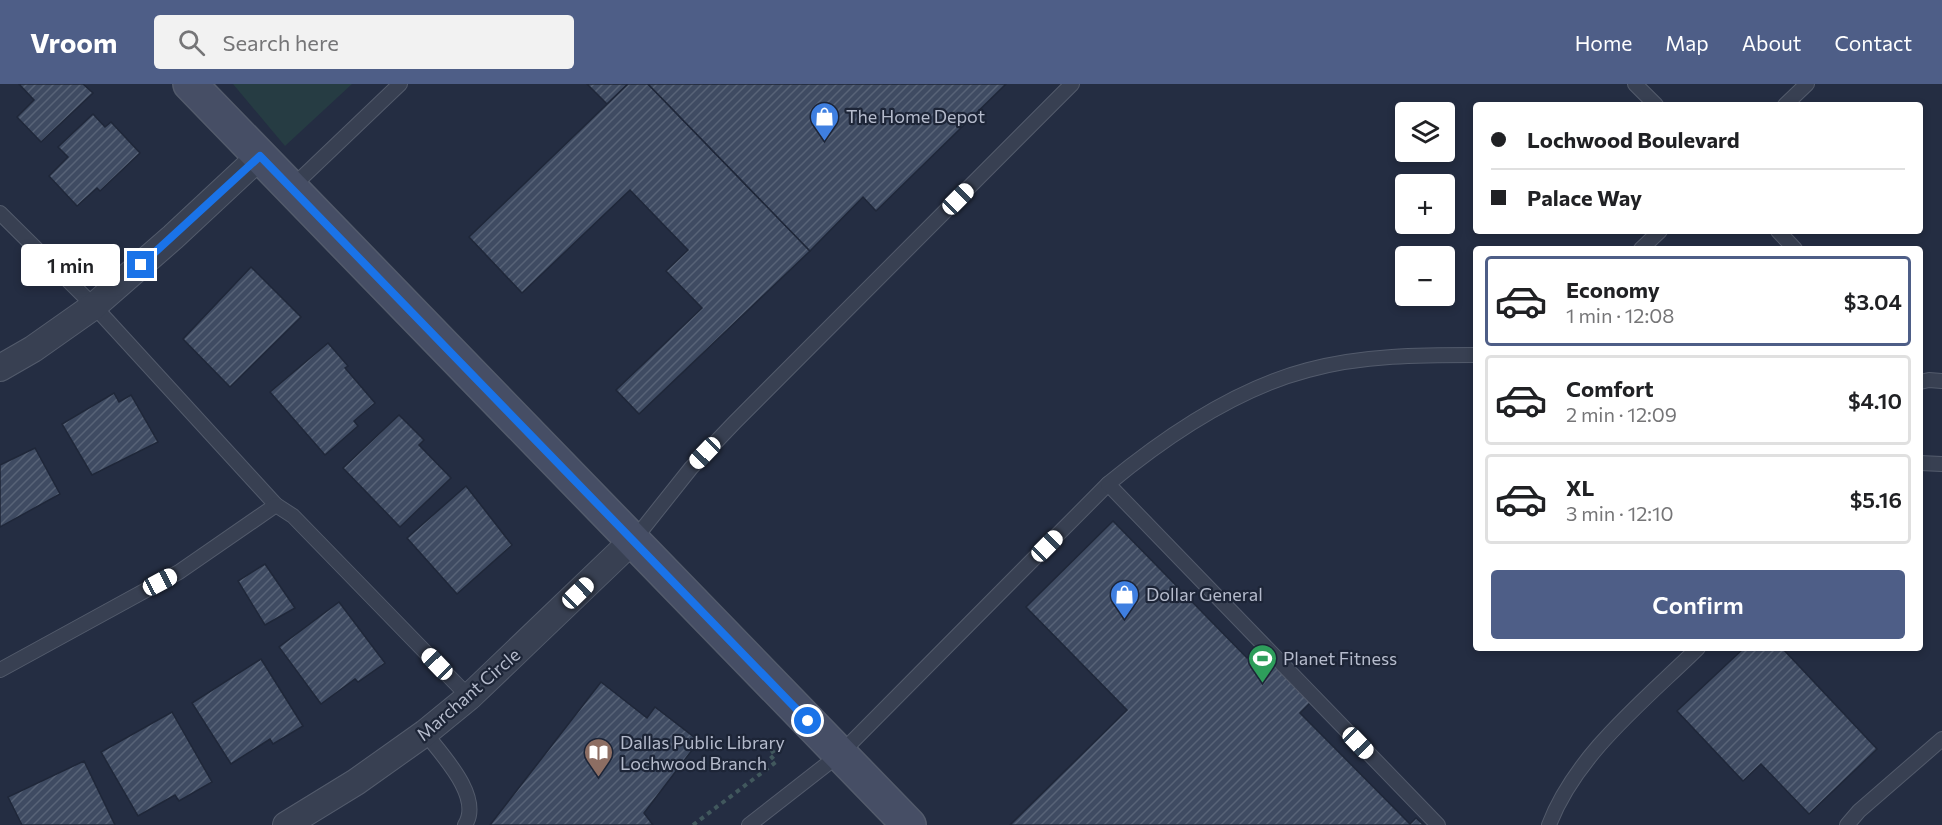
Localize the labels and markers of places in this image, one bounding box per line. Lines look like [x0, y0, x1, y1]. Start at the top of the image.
shop icon: The Home Depot [809, 100, 841, 142]
place label: The Home Depot [846, 105, 985, 127]
shop icon: Dollar General [1109, 578, 1141, 620]
place label: Dollar General [1146, 583, 1263, 605]
sports icon: Planet Fitness [1246, 642, 1278, 684]
place label: Planet Fitness [1283, 647, 1397, 669]
place label: Dallas Public Library Lochwood Branch [620, 731, 785, 774]
library icon: Dallas Public Library Lochwood Branch [583, 736, 615, 778]

